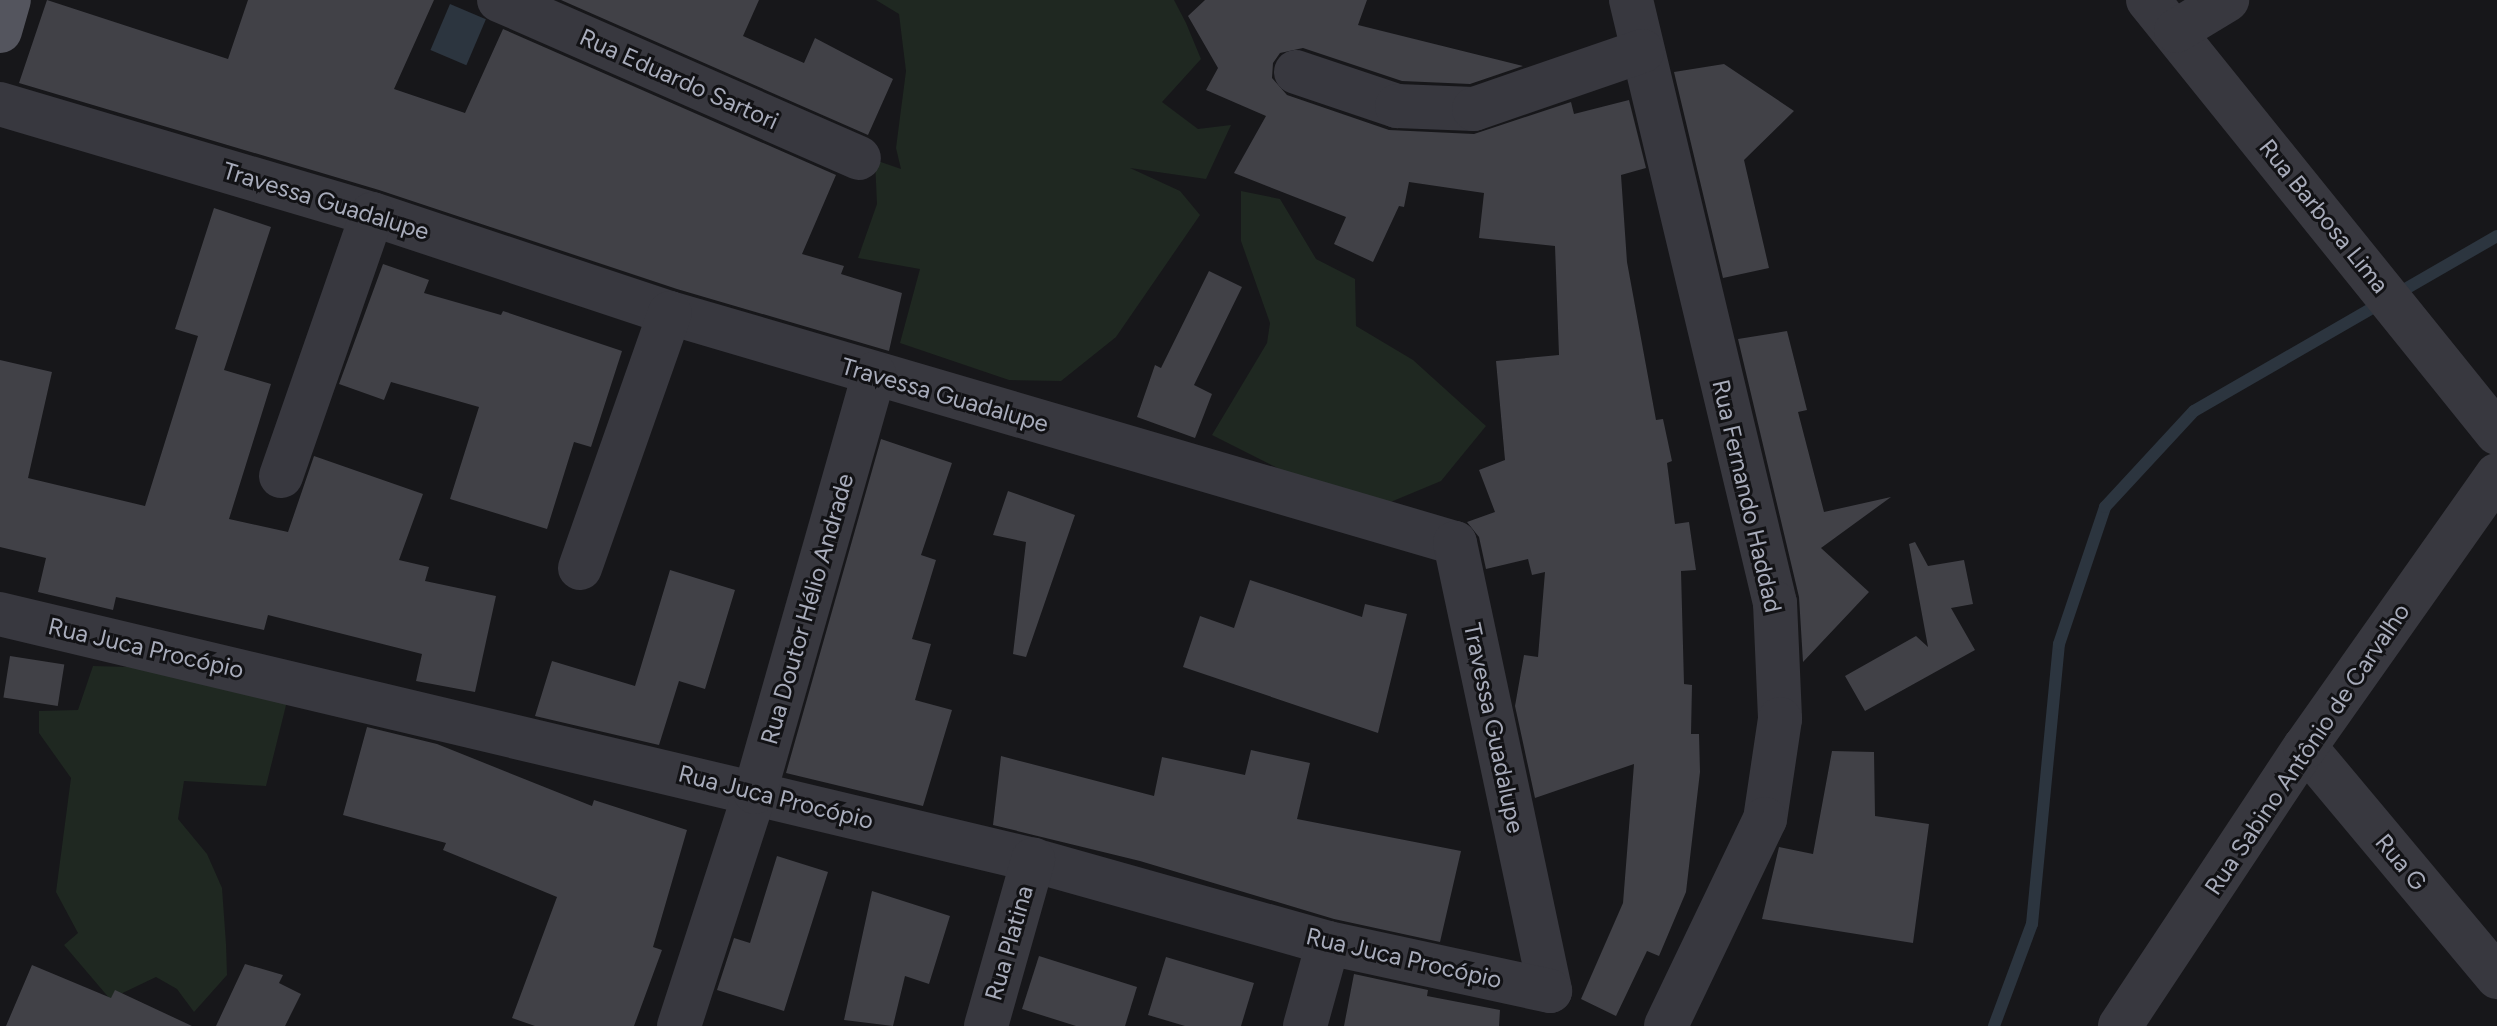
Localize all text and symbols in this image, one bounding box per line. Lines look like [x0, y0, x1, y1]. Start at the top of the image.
street label: Rua Eduardo Sartori [575, 22, 783, 136]
street label: Rua Barbosa Lima [2253, 133, 2395, 299]
street label: Travessa Guadalupe [219, 156, 433, 246]
street label: Travessa Guadalupe [838, 352, 1052, 438]
street label: Rua Fernando Haddad [1706, 377, 1788, 615]
street label: Rua Doutor Hélio Andrade [755, 470, 859, 748]
street label: Rua Sabino Antônio de Carvalho [2198, 598, 2416, 900]
street label: Rua Juca Procópio [45, 611, 247, 685]
street label: Travessa Guadalupe [1458, 620, 1530, 836]
street label: Rua Juca Procópio [676, 759, 876, 835]
street label: Rua G [2369, 828, 2433, 896]
street label: Rua Platina [979, 882, 1039, 1004]
street label: Rua Juca Procópio [1303, 921, 1505, 995]

